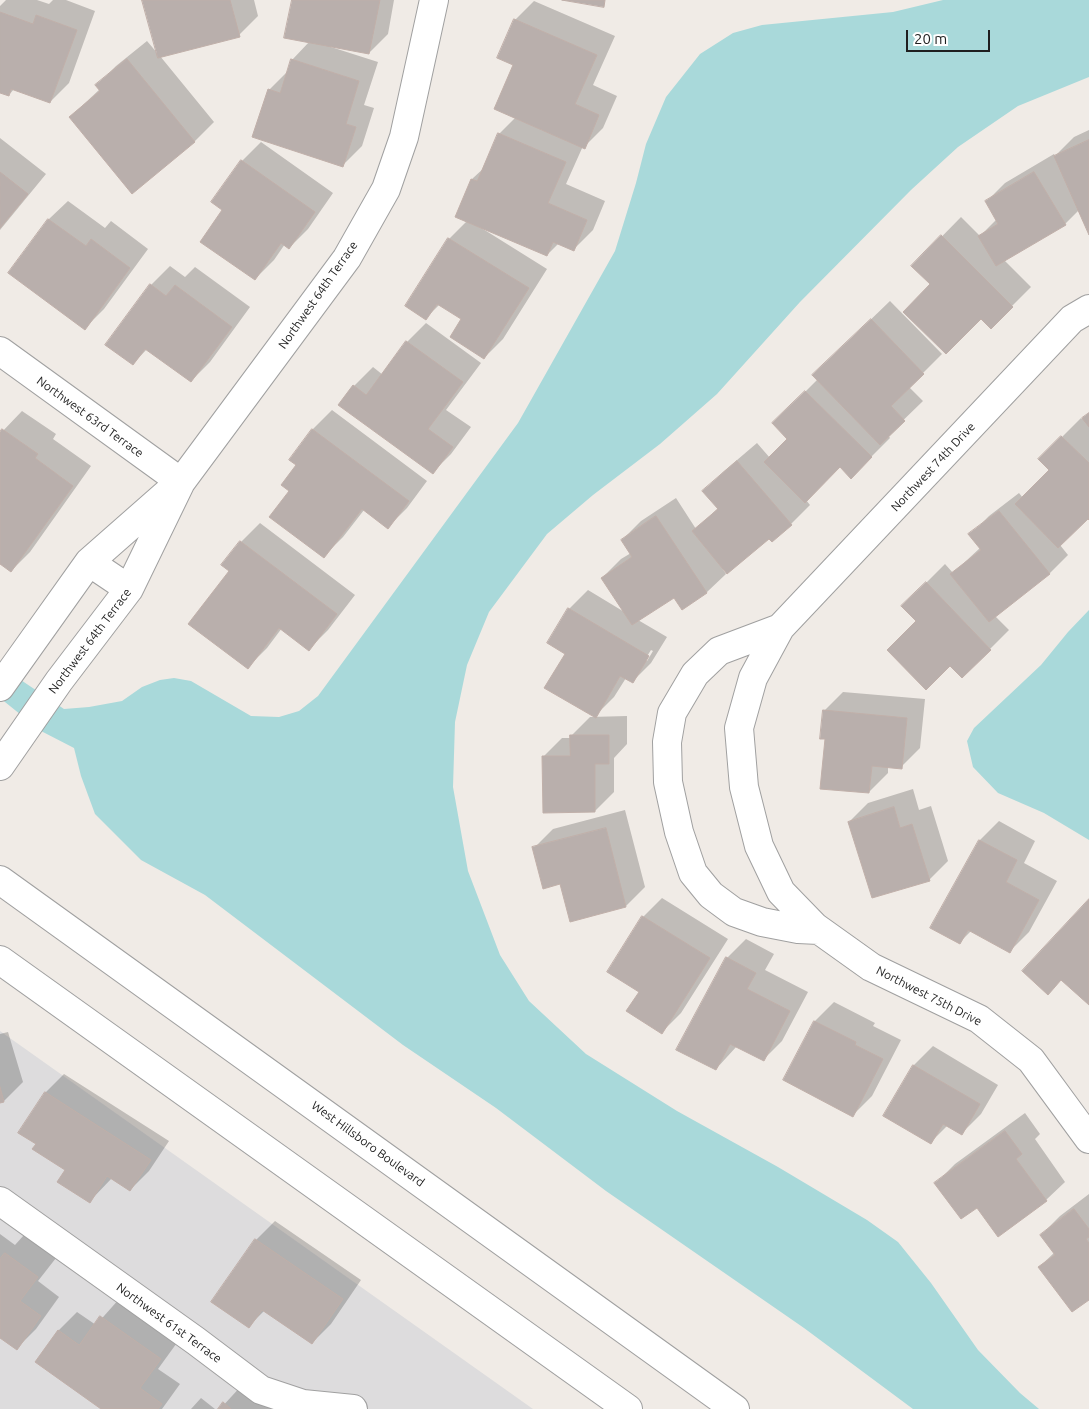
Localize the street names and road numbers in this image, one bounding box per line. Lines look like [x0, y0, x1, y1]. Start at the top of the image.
street label: Northwest 64th Terrace [275, 238, 361, 352]
street label: Northwest 63rd Terrace [34, 373, 146, 461]
street label: Northwest 74th Drive [888, 419, 978, 515]
street label: Northwest 64th Terrace [46, 585, 134, 697]
street label: Northwest 75th Drive [874, 963, 984, 1029]
street label: West Hillsboro Boulevard [309, 1098, 427, 1190]
street label: Northwest 61st Terrace [114, 1280, 224, 1366]

